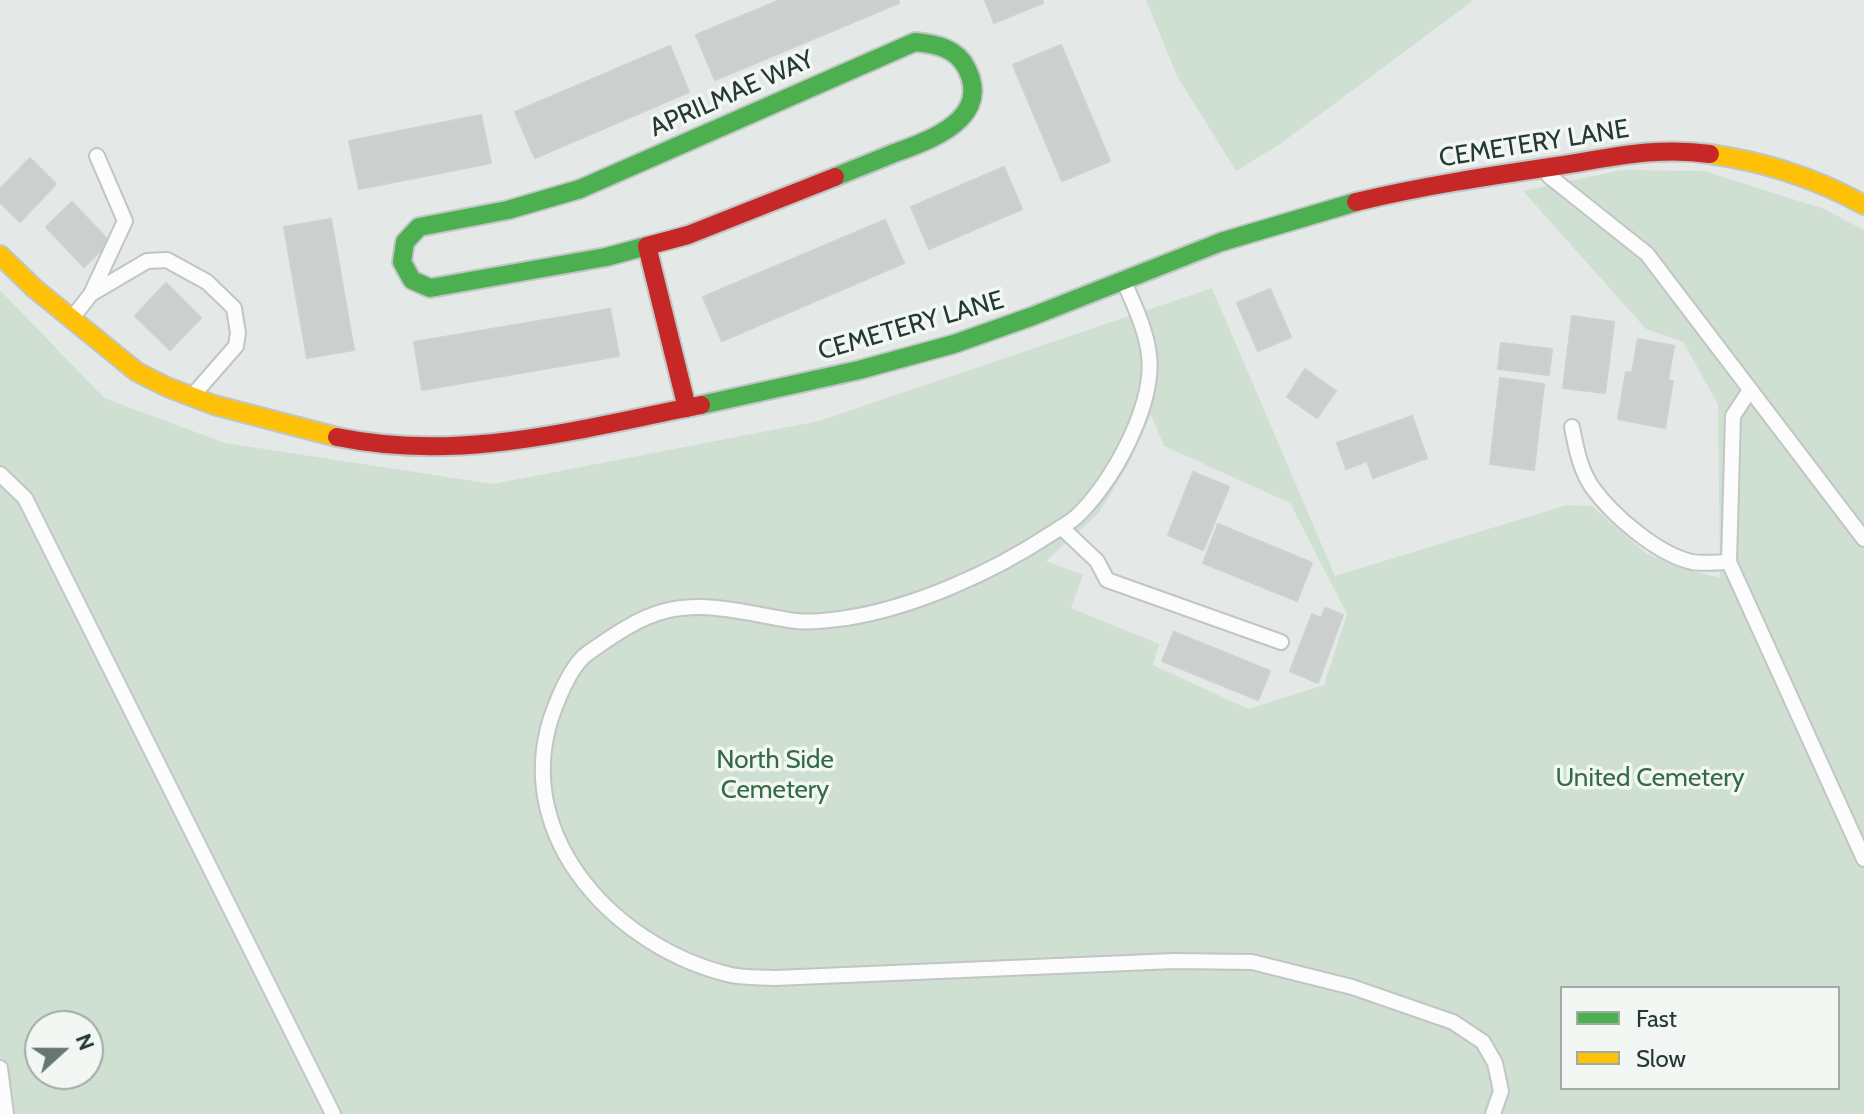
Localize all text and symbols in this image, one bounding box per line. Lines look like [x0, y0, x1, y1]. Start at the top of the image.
street label: APRILMAE WAY [645, 44, 819, 144]
street label: CEMETERY LANE [1437, 114, 1631, 174]
street label: CEMETERY LANE [815, 285, 1007, 367]
park label: North Side Cemetery [716, 744, 834, 806]
park label: United Cemetery [1555, 762, 1745, 794]
legend [1560, 986, 1840, 1090]
text: Fast [1636, 1004, 1677, 1033]
north arrow [24, 1010, 104, 1090]
text: N [70, 1030, 100, 1054]
text: Slow [1636, 1044, 1686, 1073]

